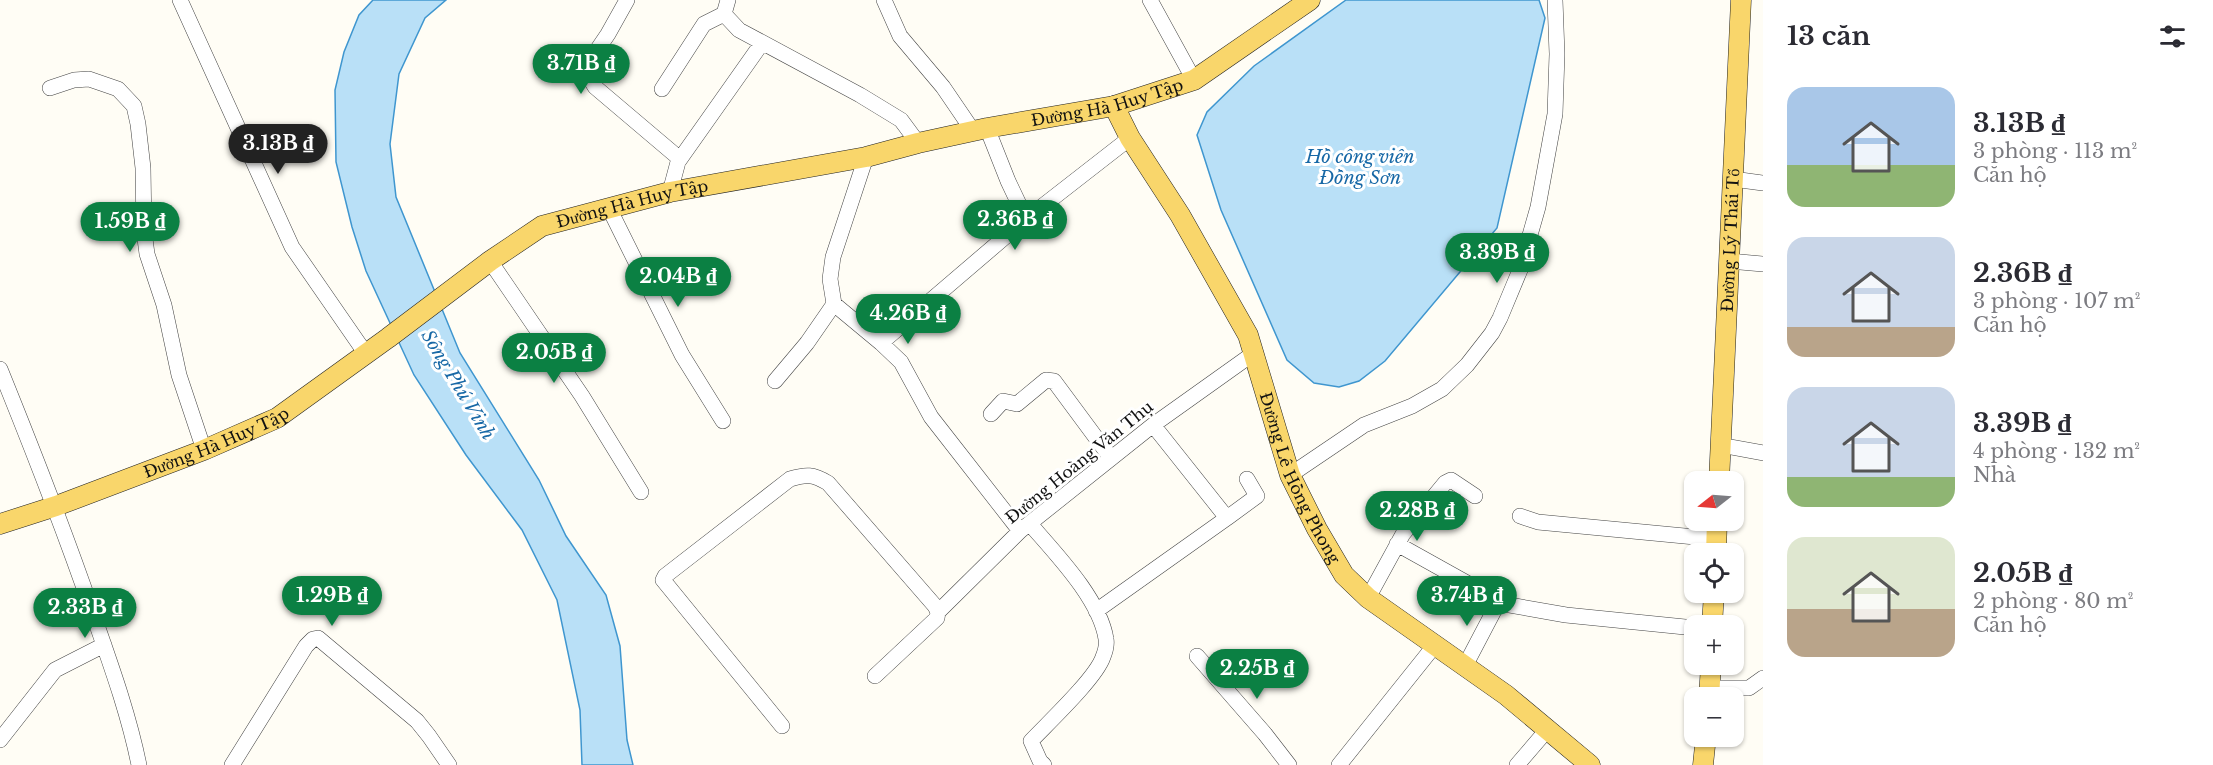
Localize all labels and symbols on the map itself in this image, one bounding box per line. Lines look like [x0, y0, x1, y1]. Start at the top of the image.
pin: 3.71B ₫ [526, 44, 636, 95]
street label: Đường Hà Huy Tập [1030, 74, 1186, 130]
pin: 3.13B ₫ [223, 124, 333, 175]
water label: Hồ công viên Đồng Sơn [1304, 146, 1415, 189]
street label: Đường Lý Thái Tổ [1717, 168, 1743, 313]
street label: Đường Hà Huy Tập [554, 175, 710, 232]
pin: 2.36B ₫ [960, 200, 1070, 251]
pin: 1.59B ₫ [75, 202, 185, 253]
pin: 3.39B ₫ [1442, 233, 1552, 284]
pin: 2.04B ₫ [623, 257, 733, 308]
pin: 4.26B ₫ [853, 294, 963, 345]
water label: Sông Phú Vinh [417, 326, 499, 444]
pin: 2.05B ₫ [499, 333, 609, 384]
street label: Đường Lê Hồng Phong [1256, 390, 1345, 567]
street label: Đường Hoàng Văn Thụ [1001, 396, 1157, 528]
street label: Đường Hà Huy Tập [140, 403, 293, 482]
north arrow [1684, 471, 1744, 531]
pin: 2.28B ₫ [1362, 491, 1472, 542]
pin: 1.29B ₫ [277, 576, 387, 627]
pin: 3.74B ₫ [1412, 576, 1522, 627]
pin: 2.33B ₫ [30, 588, 140, 639]
pin: 2.25B ₫ [1202, 649, 1312, 700]

